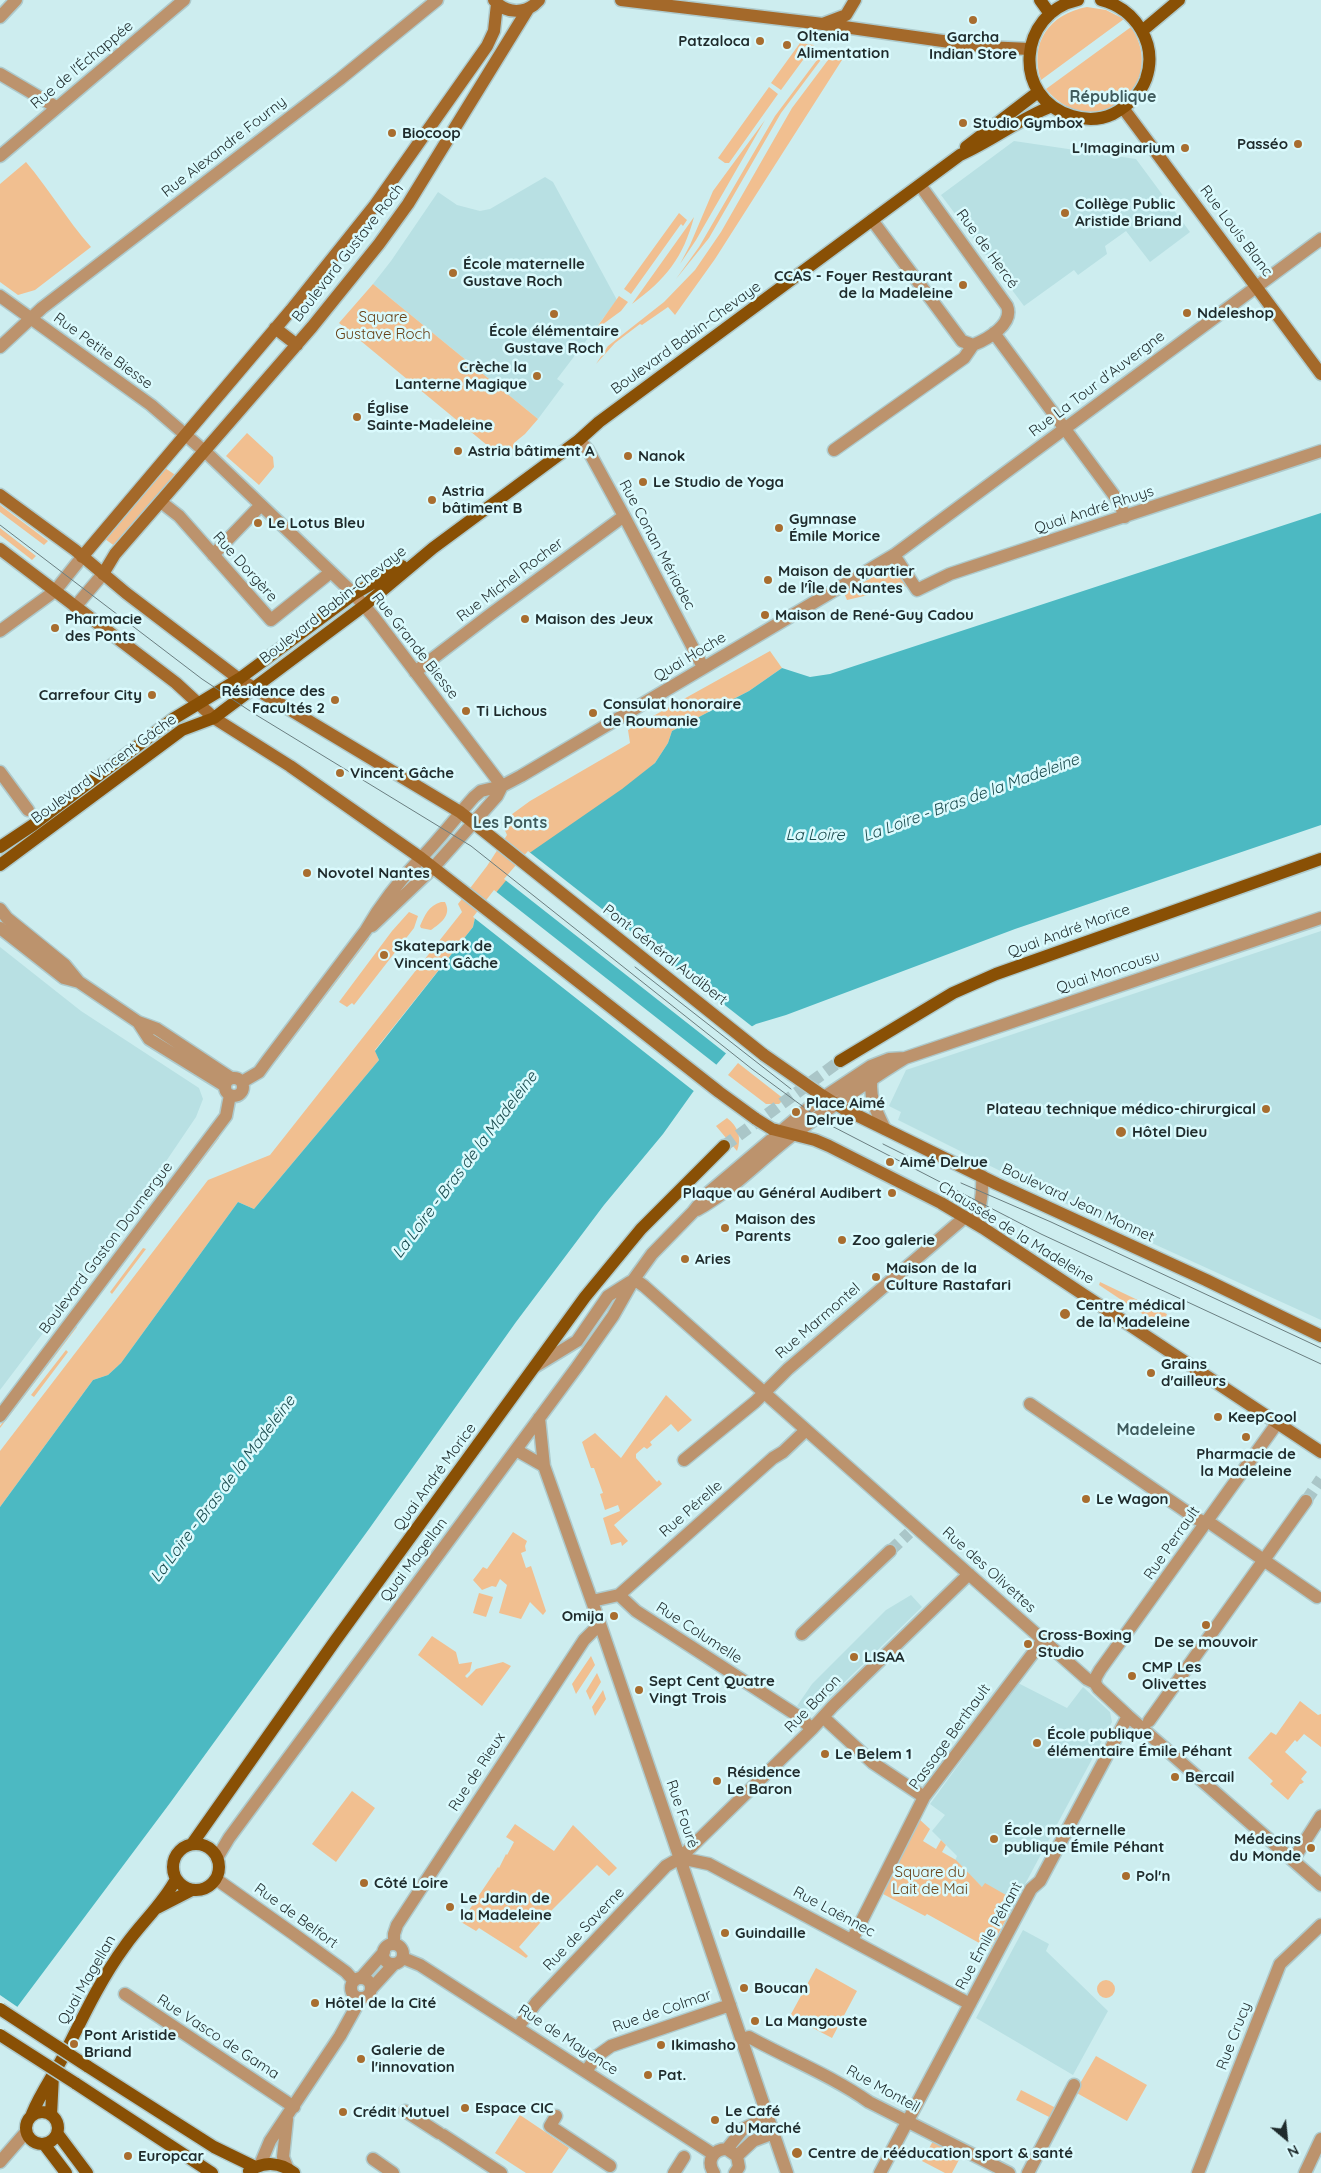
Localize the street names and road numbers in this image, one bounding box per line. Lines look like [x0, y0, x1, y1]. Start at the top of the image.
street label: Rue de l'Échappée [27, 17, 137, 113]
street label: Rue Alexandre Fourny [158, 93, 290, 201]
street label: Boulevard Gustave Roch [288, 180, 408, 326]
street label: Rue Louis Blanc [1196, 182, 1276, 280]
street label: Rue de Hercé [952, 206, 1022, 292]
street label: Boulevard Babin-Chevaye [608, 278, 764, 398]
street label: Rue Petite Biesse [50, 309, 156, 393]
street label: Rue La Tour d'Auvergne [1026, 327, 1168, 441]
street label: Rue Conan Mériadec [615, 477, 699, 613]
street label: Quai André Rhuys [1032, 482, 1156, 538]
street label: Rue Dorgère [209, 528, 281, 606]
street label: Rue Michel Rocher [453, 534, 567, 626]
street label: Boulevard Babin-Chevaye [256, 542, 410, 668]
street label: Rue Grande Biesse [368, 589, 462, 703]
street label: Quai Hoche [651, 628, 729, 686]
street label: Boulevard Vincent Gâche [28, 710, 180, 828]
street label: Pont Général Audibert [599, 901, 731, 1009]
street label: Quai André Morice [1005, 901, 1133, 961]
street label: Quai Moncousu [1054, 947, 1162, 997]
street label: Boulevard Gaston Doumergue [35, 1158, 177, 1338]
street label: Boulevard Jean Monnet [999, 1160, 1157, 1246]
street label: Chaussée de la Madeleine [935, 1178, 1097, 1288]
street label: Rue Marmontel [772, 1279, 864, 1363]
street label: Quai André Morice [390, 1420, 480, 1534]
street label: Rue Pérelle [656, 1477, 726, 1541]
street label: Rue Perrault [1140, 1503, 1204, 1583]
street label: Quai Magellan [377, 1515, 451, 1605]
street label: Rue des Olivettes [938, 1523, 1040, 1617]
street label: Rue Columelle [653, 1598, 745, 1668]
street label: Rue Baron [781, 1671, 845, 1737]
street label: Passage Berthault [906, 1681, 994, 1793]
street label: Rue de Rieux [445, 1729, 509, 1815]
street label: Rue Fouré [662, 1778, 702, 1850]
street label: Rue Émile Péhant [952, 1879, 1026, 1993]
street label: Rue de Belfort [251, 1880, 341, 1952]
street label: Rue de Saverne [540, 1883, 628, 1975]
street label: Rue Laënnec [790, 1883, 878, 1941]
street label: Quai Magellan [54, 1932, 120, 2028]
street label: Rue de Colmar [610, 1986, 714, 2036]
street label: Rue Vasco de Gama [154, 1991, 282, 2083]
street label: Rue Crucy [1213, 1999, 1255, 2073]
street label: Rue de Mayence [514, 2001, 622, 2079]
street label: Rue Monteil [843, 2061, 923, 2117]

